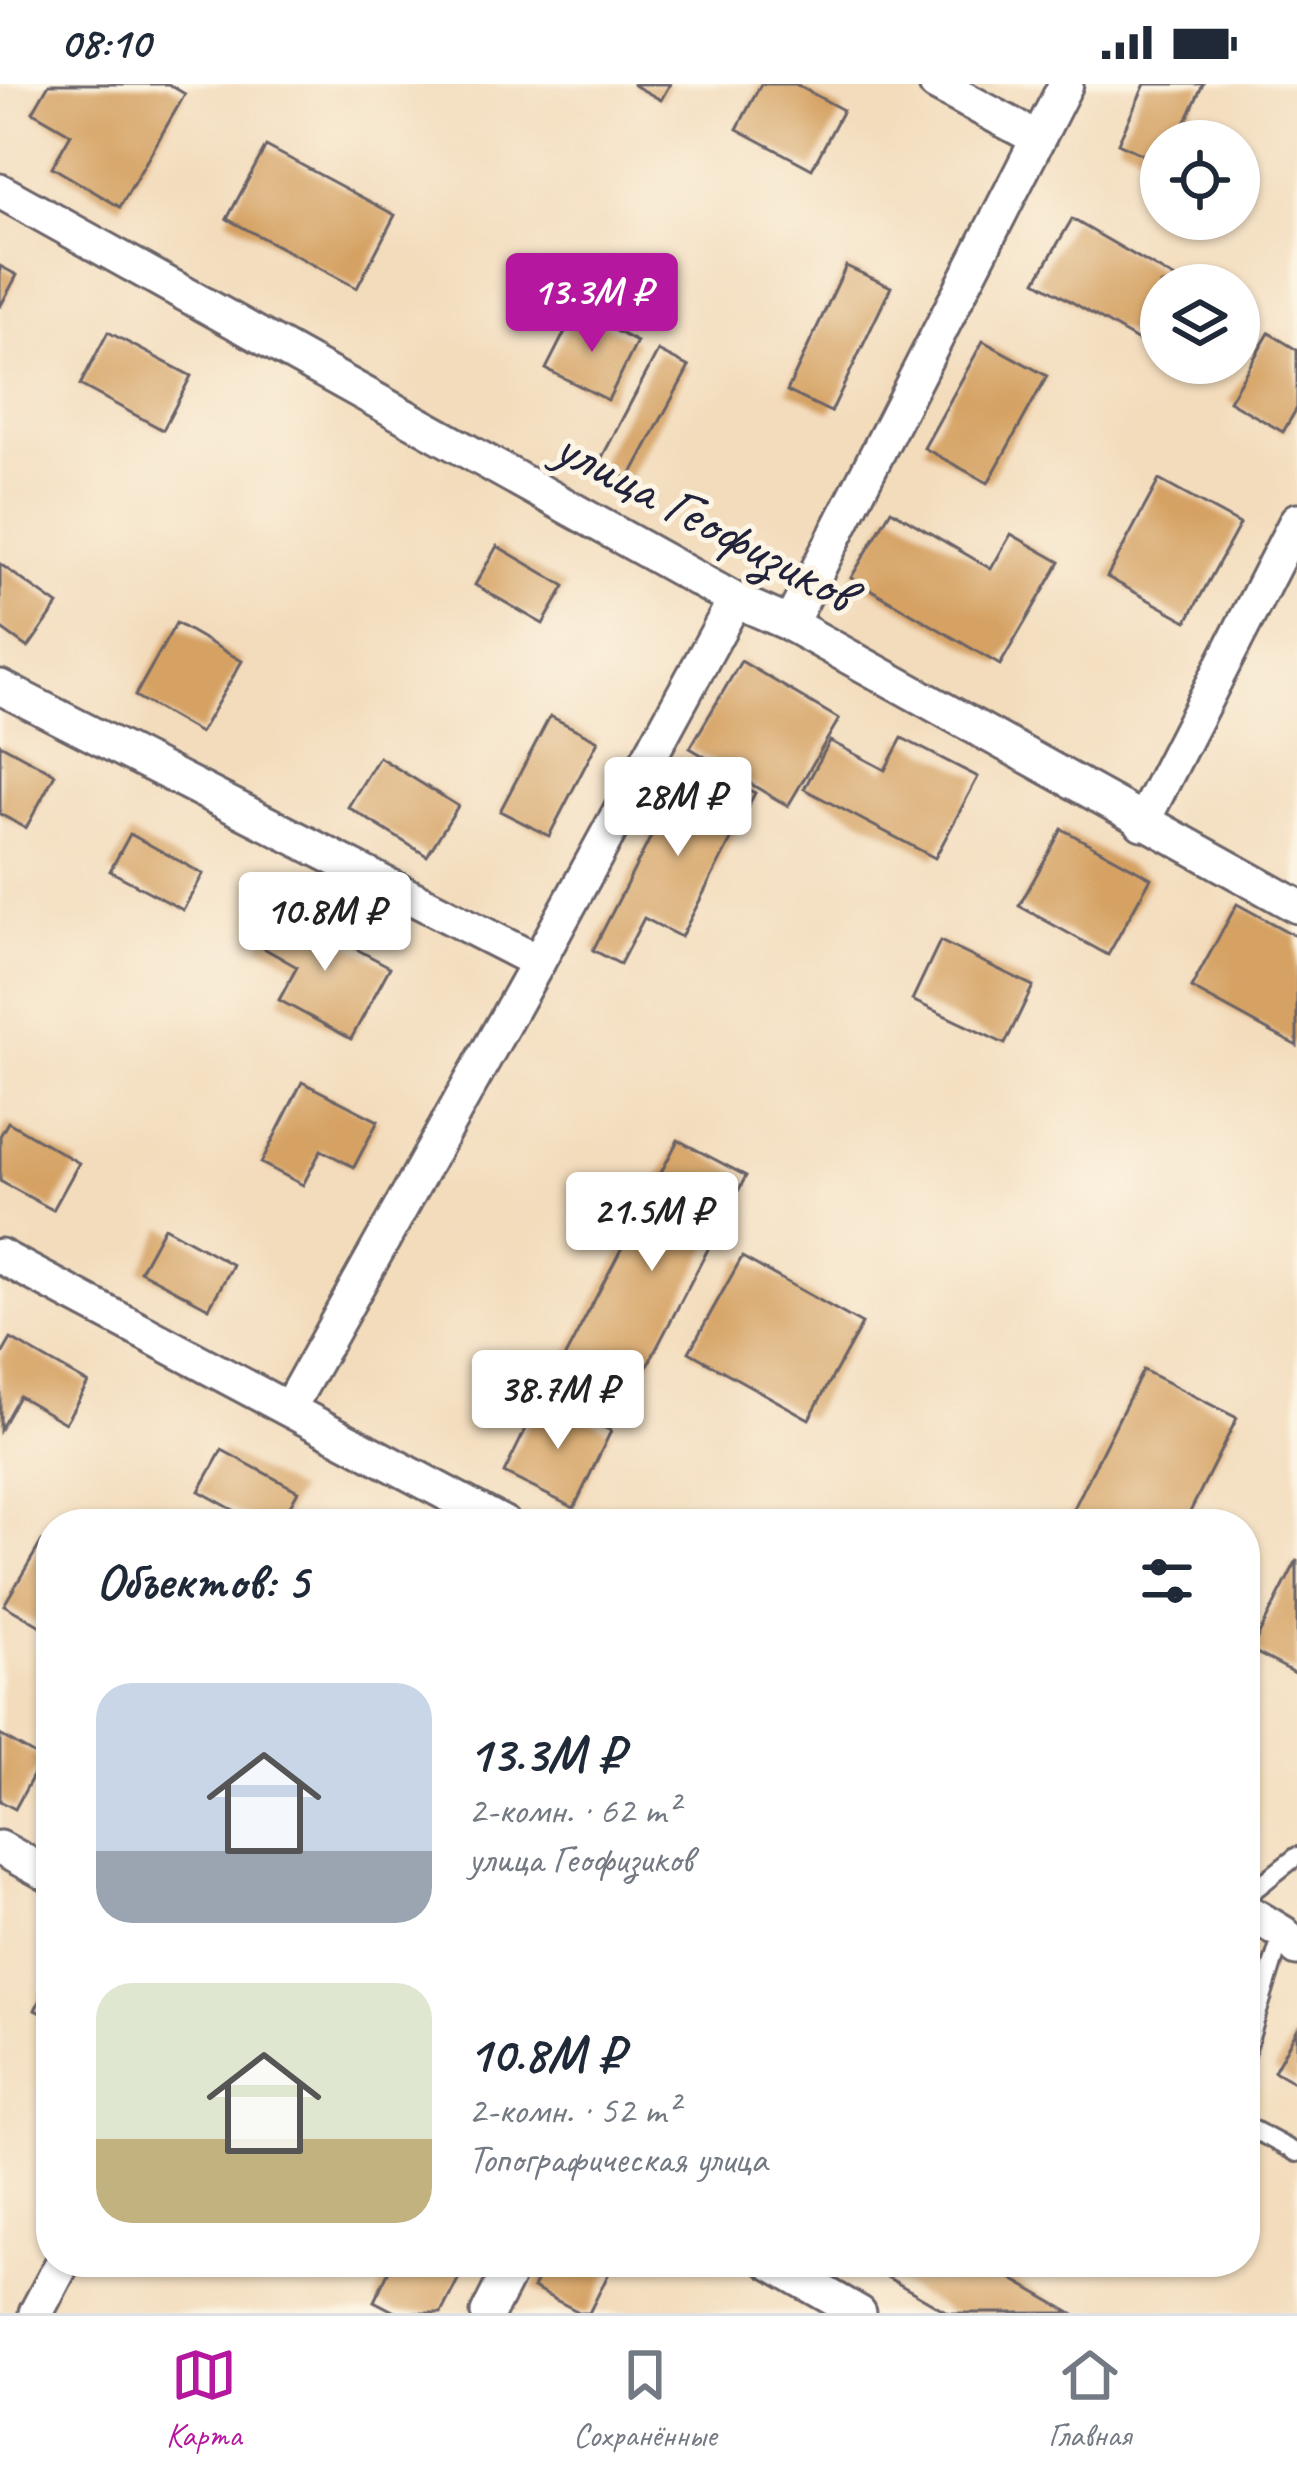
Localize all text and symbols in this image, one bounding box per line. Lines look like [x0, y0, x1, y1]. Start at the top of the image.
text: 08:10 [60, 14, 150, 71]
map controls [1140, 120, 1260, 384]
button: locate [1140, 120, 1260, 240]
pin: 13.3M ₽ [481, 253, 703, 355]
button: layers [1140, 264, 1260, 384]
text: 13.3M ₽ [533, 267, 651, 316]
street label: улица Геофизиков [540, 409, 876, 633]
pin: 28M ₽ [594, 757, 762, 859]
text: 28M ₽ [631, 771, 725, 820]
pin: 10.8M ₽ [214, 872, 436, 974]
text: 10.8M ₽ [266, 886, 384, 935]
pin: 21.5M ₽ [541, 1172, 763, 1274]
text: 21.5M ₽ [593, 1186, 711, 1235]
pin: 38.7M ₽ [447, 1350, 669, 1452]
text: 38.7M ₽ [499, 1364, 617, 1413]
icon: filters [1134, 1548, 1200, 1614]
text: Объектов: 5 [96, 1549, 308, 1613]
text: 13.3M ₽ [468, 1722, 623, 1786]
icon: home [192, 1731, 336, 1875]
text: 2-комн. · 62 m² [468, 1786, 678, 1835]
text: улица Геофизиков [468, 1835, 693, 1884]
text: 10.8M ₽ [468, 2022, 623, 2086]
icon: home [192, 2031, 336, 2175]
text: 2-комн. · 52 m² [468, 2086, 678, 2135]
text: Топографическая улица [468, 2135, 767, 2184]
tab: Карта [166, 2342, 241, 2456]
tab: Сохранённые [573, 2342, 717, 2456]
tab: Главная [1048, 2342, 1131, 2456]

